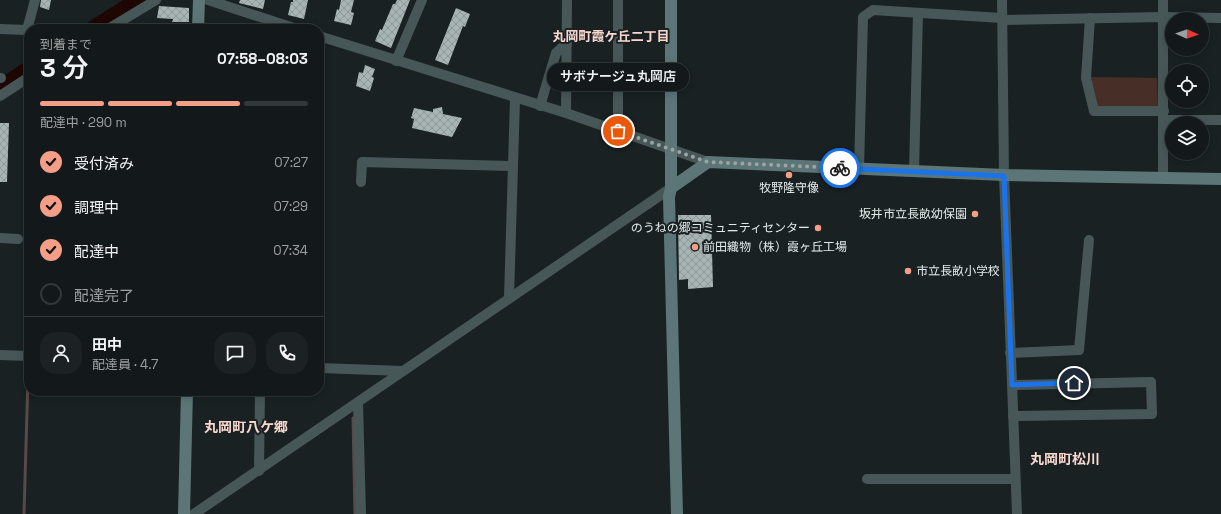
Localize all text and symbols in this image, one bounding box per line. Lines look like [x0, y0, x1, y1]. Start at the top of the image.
north arrow [1165, 12, 1209, 56]
map controls [1165, 12, 1209, 160]
district label: 丸岡町霞ケ丘二丁目 [552, 28, 670, 45]
text: 到着まで [40, 36, 92, 53]
text: 07:58–08:03 [217, 49, 308, 68]
text: 3 分 [40, 51, 88, 85]
callout: サボナージュ丸岡店 [547, 63, 689, 91]
button: locate [1165, 64, 1209, 108]
text: サボナージュ丸岡店 [560, 68, 676, 85]
text: 配達中 · 290 m [40, 114, 127, 131]
pin [601, 114, 635, 148]
button: layers [1165, 116, 1209, 160]
icon: bag [607, 120, 629, 142]
courier [820, 148, 860, 188]
icon: check [40, 151, 62, 173]
text: 受付済み [74, 154, 134, 173]
text: 07:27 [274, 154, 308, 171]
icon: bike [829, 157, 851, 179]
marker: 牧野隆守像 [784, 170, 794, 180]
place label: 牧野隆守像 [759, 180, 819, 196]
icon: check [40, 195, 62, 217]
text: 調理中 [74, 198, 119, 217]
text: 07:29 [274, 198, 308, 215]
place label: 坂井市立長畝幼保園 [859, 206, 967, 222]
marker: 坂井市立長畝幼保園 [970, 209, 980, 219]
place label: のうねの郷コミュニティセンター [631, 220, 810, 236]
marker: のうねの郷コミュニティセンター [813, 223, 823, 233]
icon: check [40, 239, 62, 261]
place label: 前田織物（株）霞ヶ丘工場 [703, 239, 847, 255]
text: 配達中 [74, 242, 119, 261]
text: 07:34 [273, 242, 308, 259]
marker: 前田織物（株）霞ヶ丘工場 [690, 242, 700, 252]
place label: 市立長畝小学校 [916, 263, 1000, 279]
marker: 市立長畝小学校 [903, 266, 913, 276]
text: 配達完了 [74, 286, 134, 305]
button: person [40, 332, 82, 374]
button: chat [214, 332, 256, 374]
button: phone [266, 332, 308, 374]
text: 田中 [92, 335, 122, 354]
text: 配達員 · 4.7 [92, 356, 158, 373]
pin [1057, 366, 1091, 400]
icon: home [1063, 372, 1085, 394]
district label: 丸岡町八ケ郷 [204, 418, 288, 436]
district label: 丸岡町松川 [1030, 450, 1100, 468]

